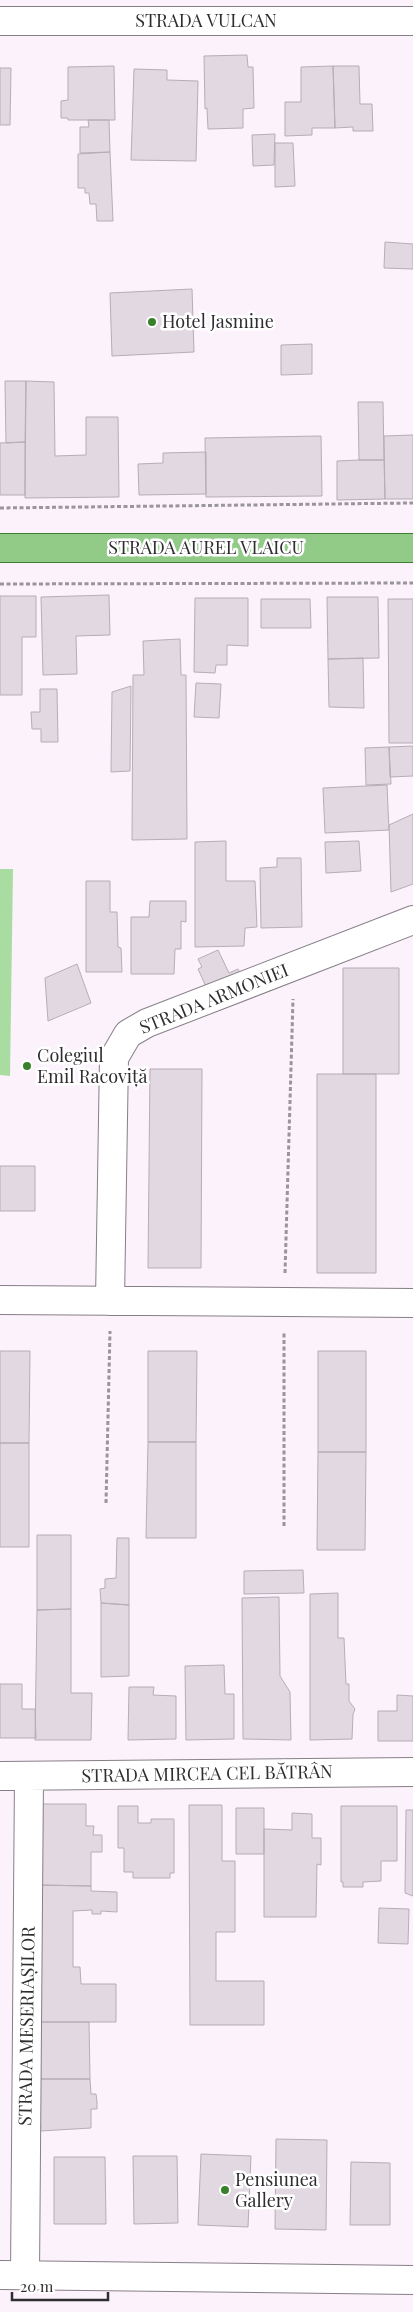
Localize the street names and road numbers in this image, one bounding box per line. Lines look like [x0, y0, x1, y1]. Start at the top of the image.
street label: STRADA VULCAN [135, 8, 277, 32]
street label: STRADA AUREL VLAICU [108, 535, 304, 559]
street label: STRADA ARMONIEI [136, 957, 292, 1039]
street label: STRADA MIRCEA CEL BĂTRÂN [81, 1759, 333, 1787]
street label: STRADA MESERIAȘILOR [12, 1926, 40, 2126]

